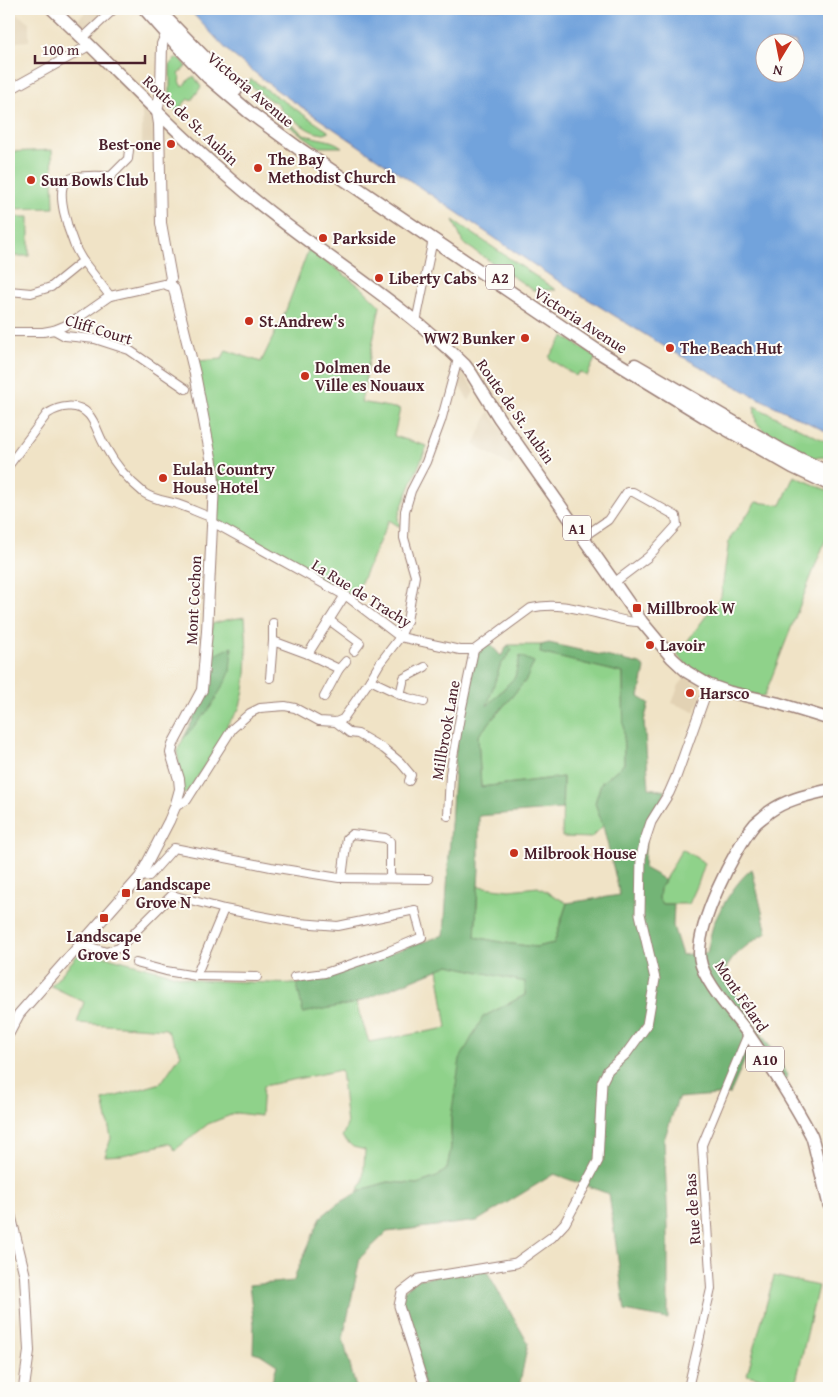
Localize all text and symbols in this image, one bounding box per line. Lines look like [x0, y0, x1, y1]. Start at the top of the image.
scale bar [35, 32, 145, 64]
north arrow [756, 32, 806, 82]
text: 100 m [42, 39, 80, 60]
street label: Victoria Avenue [202, 45, 300, 133]
text: N [771, 60, 784, 81]
street label: Route de St. Aubin [138, 69, 244, 171]
place label: Best-one [99, 132, 161, 156]
marker: Best-one [165, 138, 177, 150]
place label: The Bay Methodist Church [268, 147, 396, 189]
marker: The Bay Methodist Church [252, 162, 264, 174]
place label: Sun Bowls Club [41, 168, 149, 192]
marker: Sun Bowls Club [25, 174, 37, 186]
place label: Parkside [333, 226, 396, 250]
marker: Parkside [317, 232, 329, 244]
road number: A2 [486, 264, 514, 290]
place label: Liberty Cabs [389, 266, 477, 290]
marker: Liberty Cabs [373, 272, 385, 284]
street label: Victoria Avenue [530, 281, 632, 359]
street label: Cliff Court [62, 307, 136, 351]
place label: St.Andrew's [259, 309, 345, 333]
marker: St.Andrew's [243, 315, 255, 327]
place label: WW2 Bunker [423, 326, 516, 350]
marker: WW2 Bunker [519, 332, 531, 344]
place label: The Beach Hut [680, 336, 783, 360]
marker: The Beach Hut [664, 342, 676, 354]
street label: Route de St. Aubin [471, 354, 561, 468]
place label: Dolmen de Ville es Nouaux [315, 355, 425, 397]
marker: Dolmen de Ville es Nouaux [299, 370, 311, 382]
place label: Eulah Country House Hotel [173, 457, 275, 499]
marker: Eulah Country House Hotel [157, 472, 169, 484]
road number: A1 [563, 516, 591, 540]
street label: La Rue de Trachy [307, 553, 417, 633]
street label: Mont Cochon [179, 555, 207, 645]
place label: Millbrook W [647, 596, 735, 620]
marker: Millbrook W [631, 602, 643, 614]
place label: Lavoir [660, 633, 706, 657]
marker: Lavoir [644, 639, 656, 651]
street label: Millbrook Lane [424, 678, 466, 782]
place label: Harsco [700, 681, 750, 705]
marker: Harsco [684, 687, 696, 699]
place label: Milbrook House [524, 841, 637, 865]
marker: Milbrook House [508, 847, 520, 859]
place label: Landscape Grove N [136, 872, 211, 914]
marker: Landscape Grove N [120, 887, 132, 899]
marker: Landscape Grove S [98, 912, 110, 924]
place label: Landscape Grove S [67, 924, 141, 966]
street label: Mont Félard [709, 955, 775, 1037]
road number: A10 [746, 1046, 784, 1072]
street label: Rue de Bas [678, 1173, 706, 1245]

